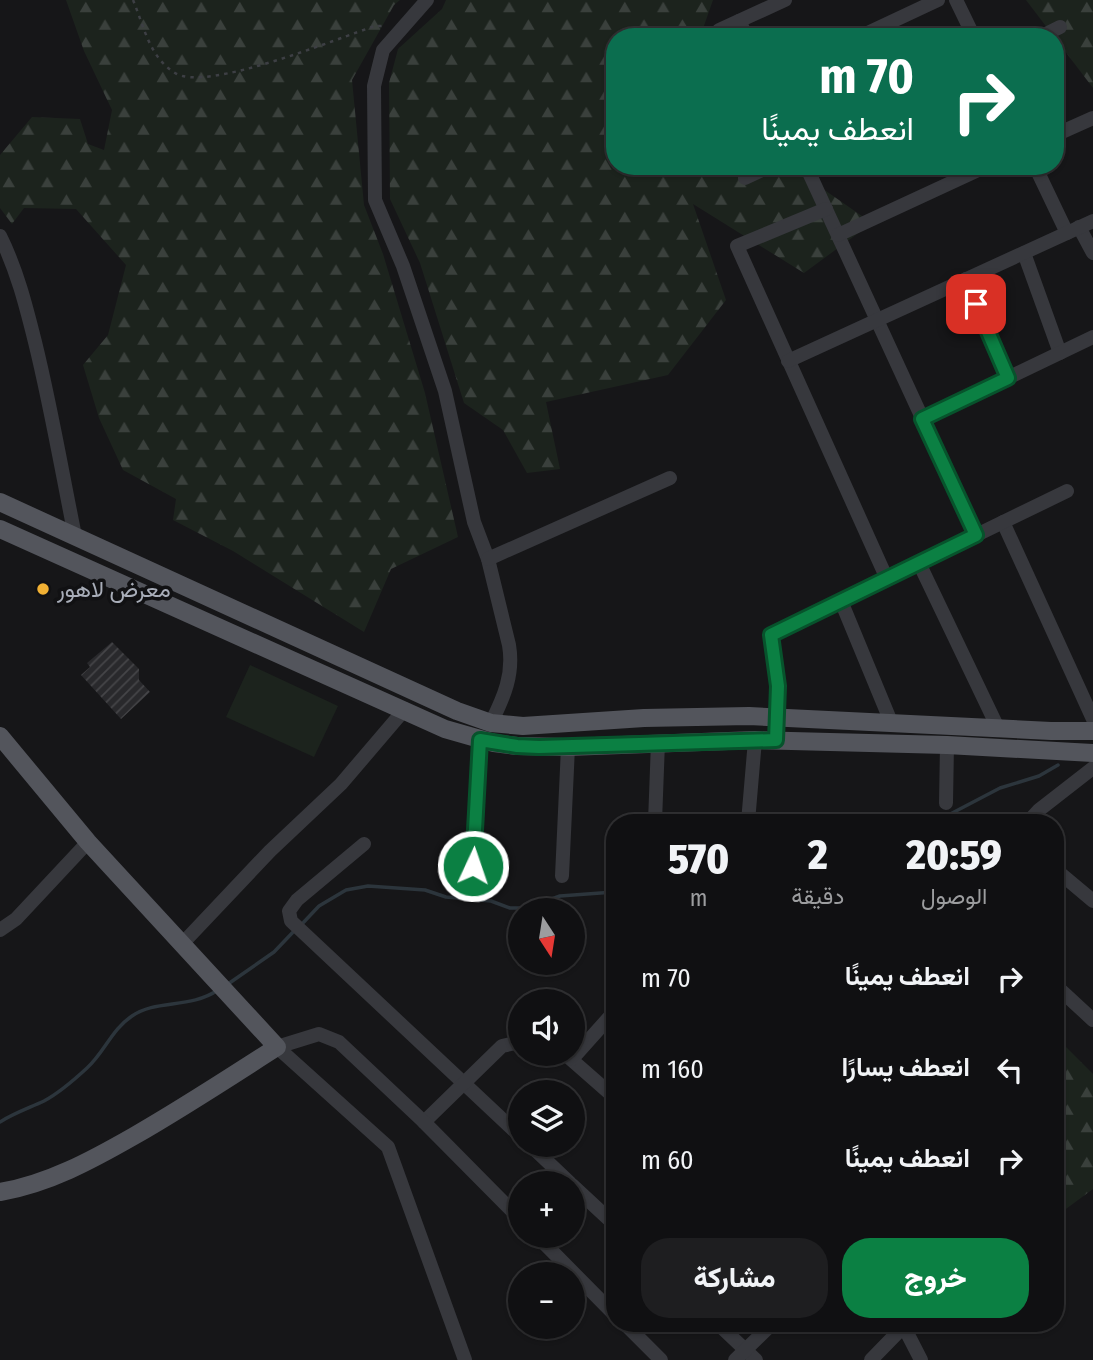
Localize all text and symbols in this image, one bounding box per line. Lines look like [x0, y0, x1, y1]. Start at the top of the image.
text: 70 m [819, 47, 914, 106]
icon: right [938, 56, 1029, 147]
text: انعطف يمينًا [761, 110, 914, 148]
pin [946, 274, 1006, 334]
icon: arrive [957, 285, 995, 323]
place label: معرض لاهور [56, 575, 171, 604]
marker: معرض لاهور [35, 581, 51, 597]
position arrow [436, 829, 510, 903]
text: 2 [808, 830, 828, 880]
text: 20:59 [906, 830, 1002, 880]
text: 570 [668, 834, 729, 884]
text: دقيقة [791, 882, 844, 910]
text: الوصول [921, 882, 987, 910]
text: m [690, 884, 707, 912]
north arrow [508, 898, 584, 975]
map controls [508, 898, 585, 1339]
icon: right [991, 960, 1029, 998]
text: انعطف يمينًا [845, 961, 970, 992]
text: 70 m [641, 963, 691, 994]
button: sound [508, 989, 585, 1066]
icon: left [991, 1051, 1029, 1089]
text: انعطف يسارًا [842, 1052, 970, 1083]
text: 160 m [641, 1054, 704, 1085]
button: layers [508, 1080, 585, 1157]
icon: right [991, 1142, 1029, 1180]
text: انعطف يمينًا [845, 1143, 970, 1174]
text: 60 m [641, 1145, 694, 1176]
button: + [508, 1171, 585, 1248]
button: مشاركة [641, 1238, 828, 1318]
button: خروج [842, 1238, 1029, 1318]
button: − [508, 1262, 585, 1339]

